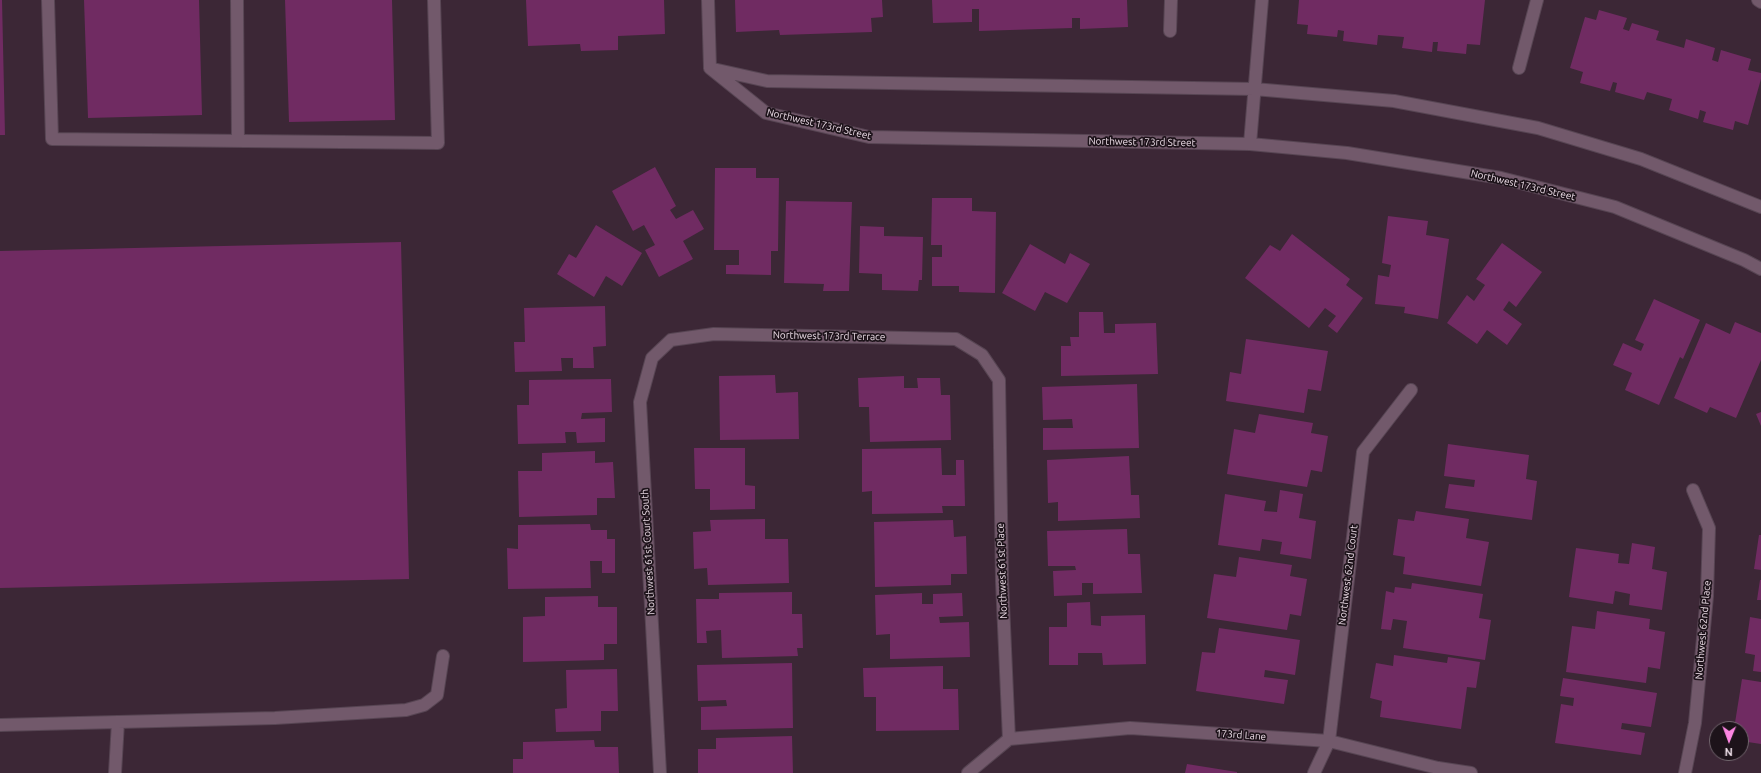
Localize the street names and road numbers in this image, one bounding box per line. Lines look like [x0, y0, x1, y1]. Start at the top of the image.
street label: Northwest 173rd Street [766, 106, 872, 142]
street label: Northwest 173rd Street [1088, 135, 1196, 149]
street label: Northwest 173rd Street [1470, 167, 1576, 203]
street label: Northwest 173rd Terrace [773, 329, 885, 343]
street label: Northwest 61st Court South [639, 489, 657, 615]
street label: Northwest 61st Place [994, 523, 1010, 619]
street label: Northwest 62nd Court [1336, 524, 1360, 626]
street label: Northwest 62nd Place [1693, 580, 1713, 680]
street label: 173rd Lane [1215, 727, 1267, 743]

